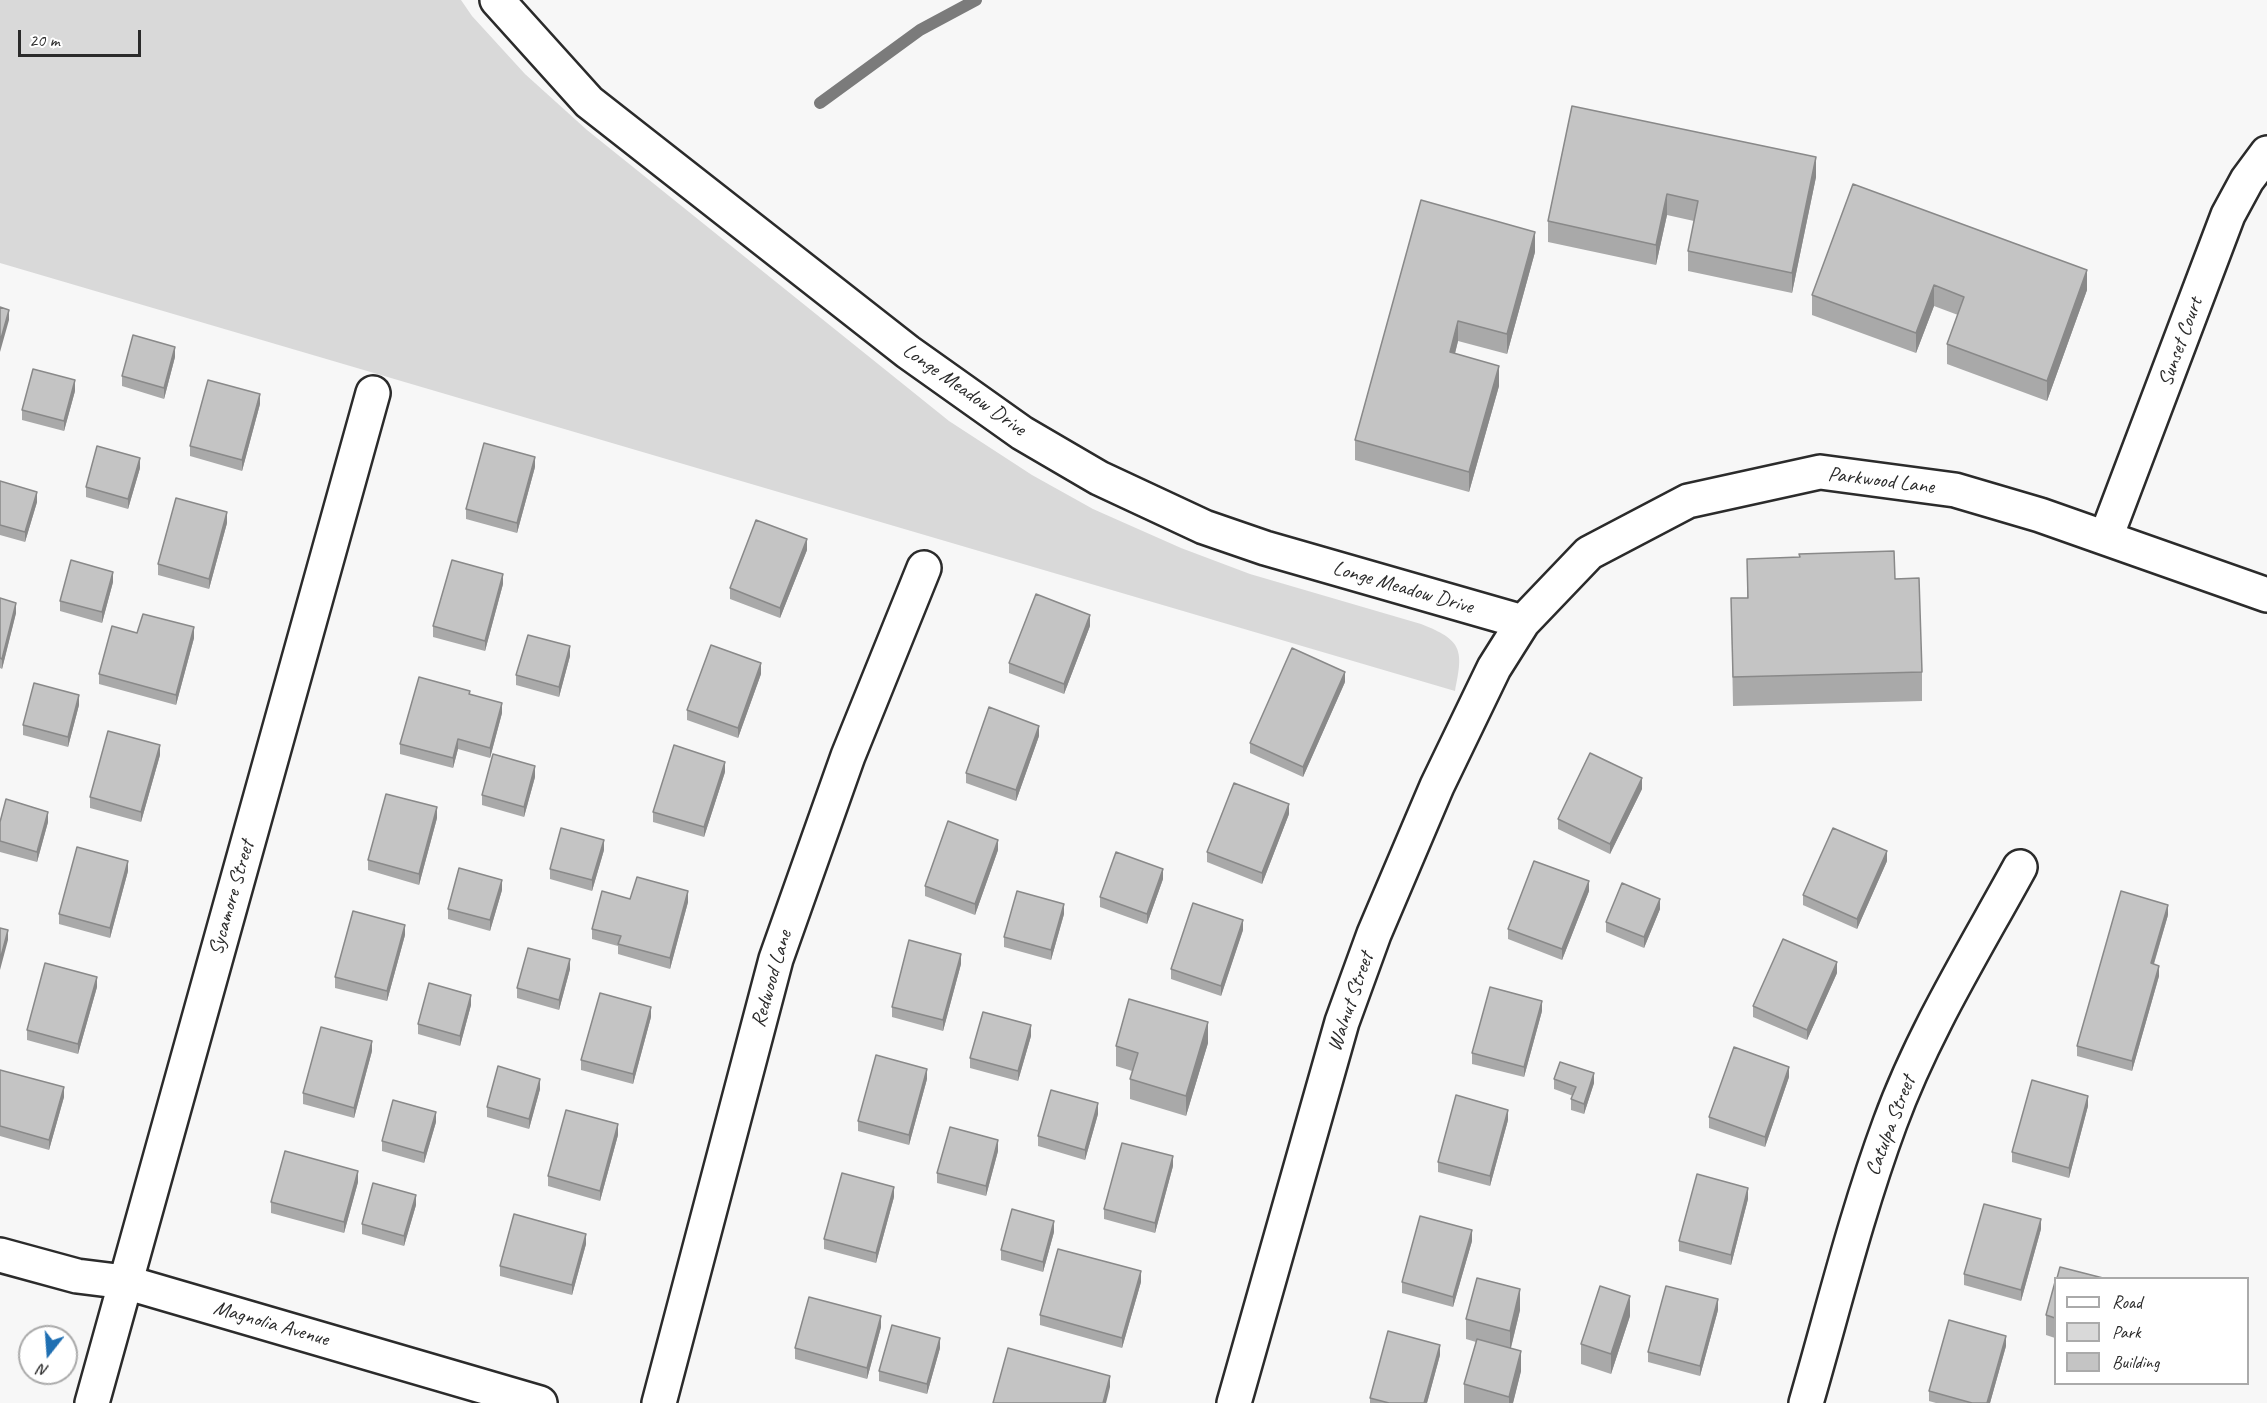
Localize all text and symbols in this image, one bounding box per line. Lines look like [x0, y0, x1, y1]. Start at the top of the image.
scale bar [21, 18, 144, 56]
text: 20 m [29, 29, 60, 51]
street label: Sunset Court [2153, 294, 2209, 390]
street label: Longe Meadow Drive [897, 338, 1031, 442]
street label: Parkwood Lane [1827, 462, 1935, 500]
street label: Longe Meadow Drive [1330, 556, 1476, 620]
street label: Sycamore Street [204, 838, 260, 958]
street label: Redwood Lane [746, 928, 798, 1030]
street label: Walnut Street [1322, 949, 1380, 1055]
street label: Catulpa Street [1860, 1073, 1922, 1179]
legend [2054, 1277, 2249, 1385]
text: Road [2112, 1291, 2142, 1313]
street label: Magnolia Avenue [211, 1296, 331, 1352]
text: Park [2112, 1321, 2141, 1343]
north arrow [18, 1325, 78, 1385]
text: Building [2112, 1351, 2159, 1373]
text: N [36, 1359, 51, 1381]

